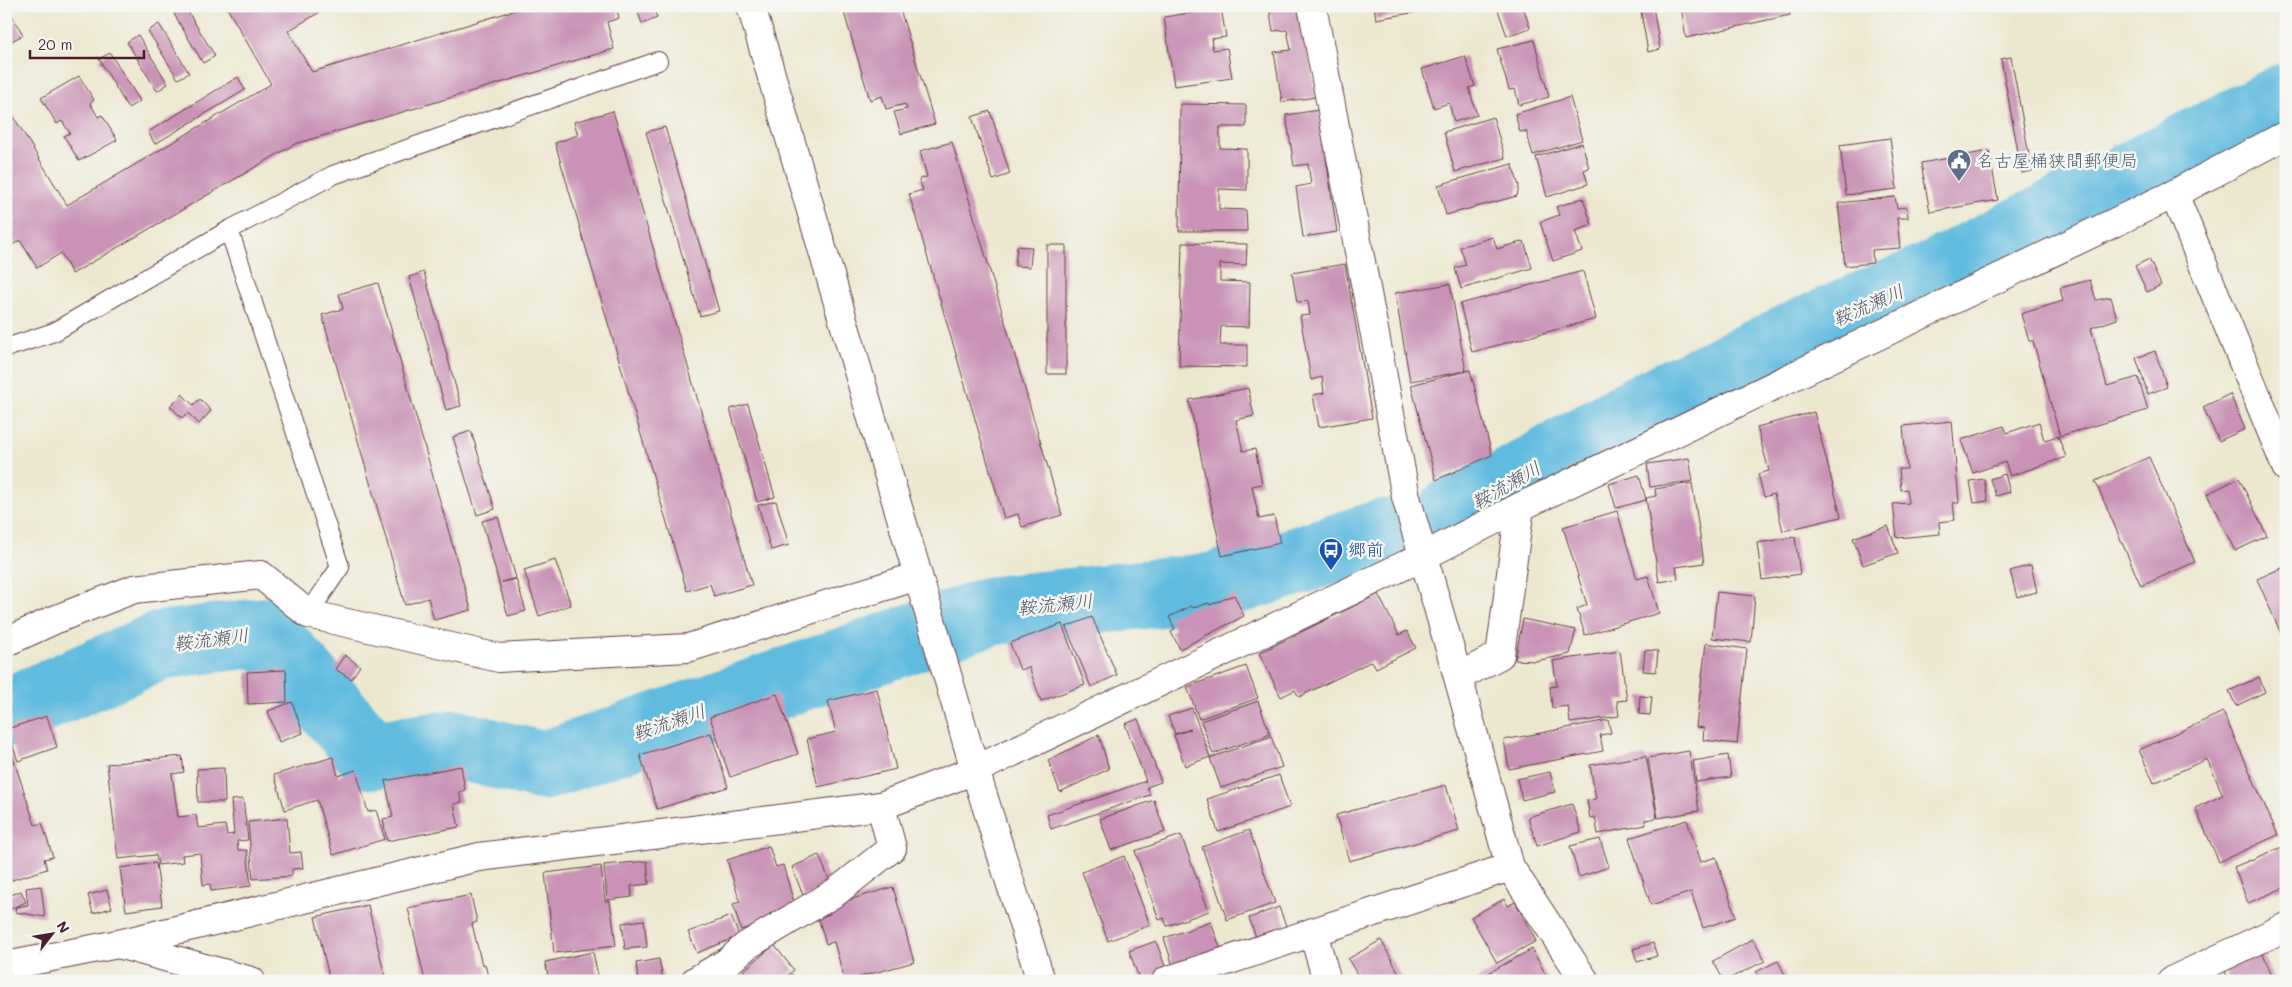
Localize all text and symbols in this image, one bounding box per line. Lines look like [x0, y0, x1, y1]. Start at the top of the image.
scale bar [30, 28, 144, 60]
text: 20 m [38, 34, 72, 54]
public building icon: 名古屋桶狭間郵便局 [1946, 148, 1972, 182]
place label: 名古屋桶狭間郵便局 [1976, 148, 2138, 172]
water label: 鞍流瀬川 [1828, 278, 1908, 331]
water label: 鞍流瀬川 [1467, 455, 1545, 514]
bus stop icon: 郷前 [1318, 537, 1344, 571]
place label: 郷前 [1348, 537, 1384, 561]
water label: 鞍流瀬川 [1016, 587, 1094, 620]
water label: 鞍流瀬川 [172, 621, 250, 656]
water label: 鞍流瀬川 [629, 697, 709, 746]
north arrow [28, 910, 78, 960]
text: N [53, 918, 74, 937]

